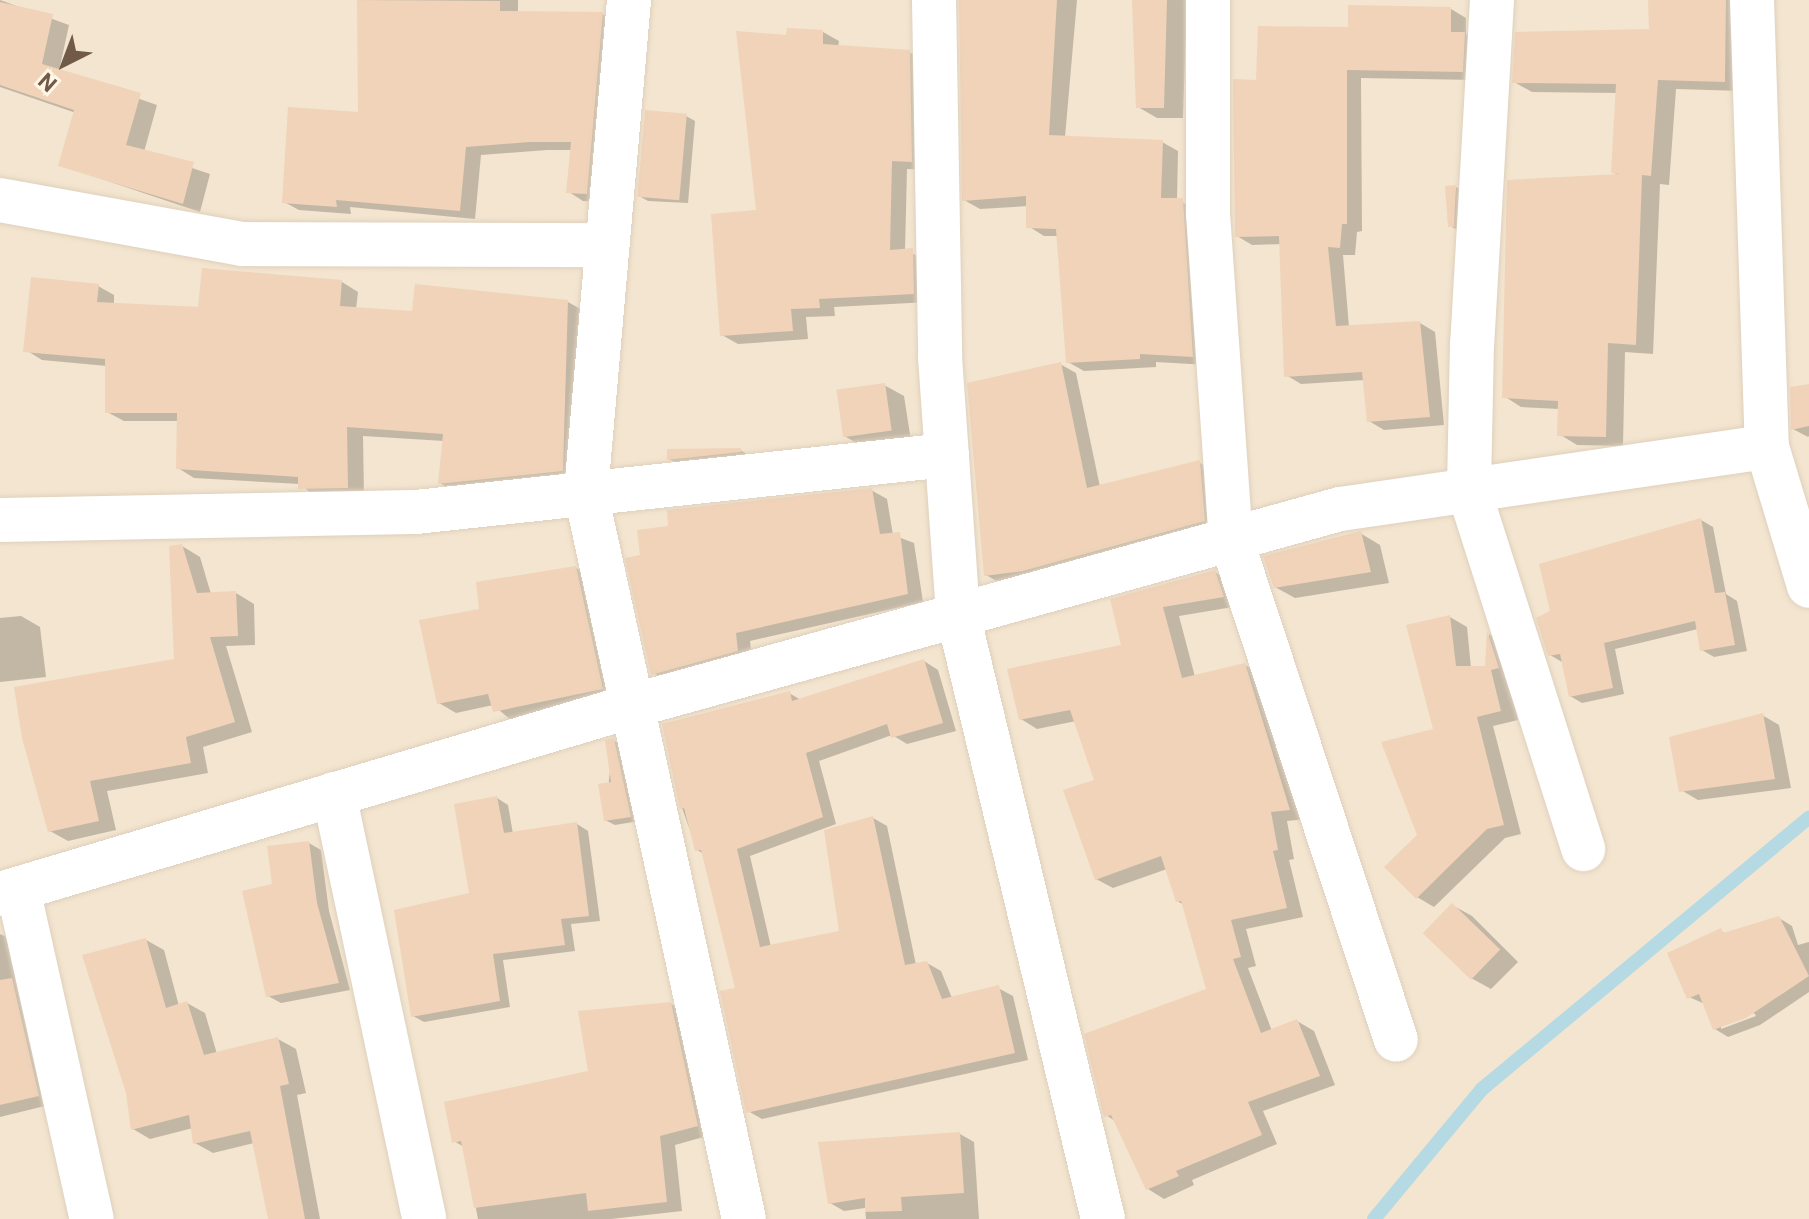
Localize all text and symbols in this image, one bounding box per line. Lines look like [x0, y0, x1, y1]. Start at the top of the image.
north arrow [24, 24, 104, 104]
text: N [33, 68, 62, 97]

